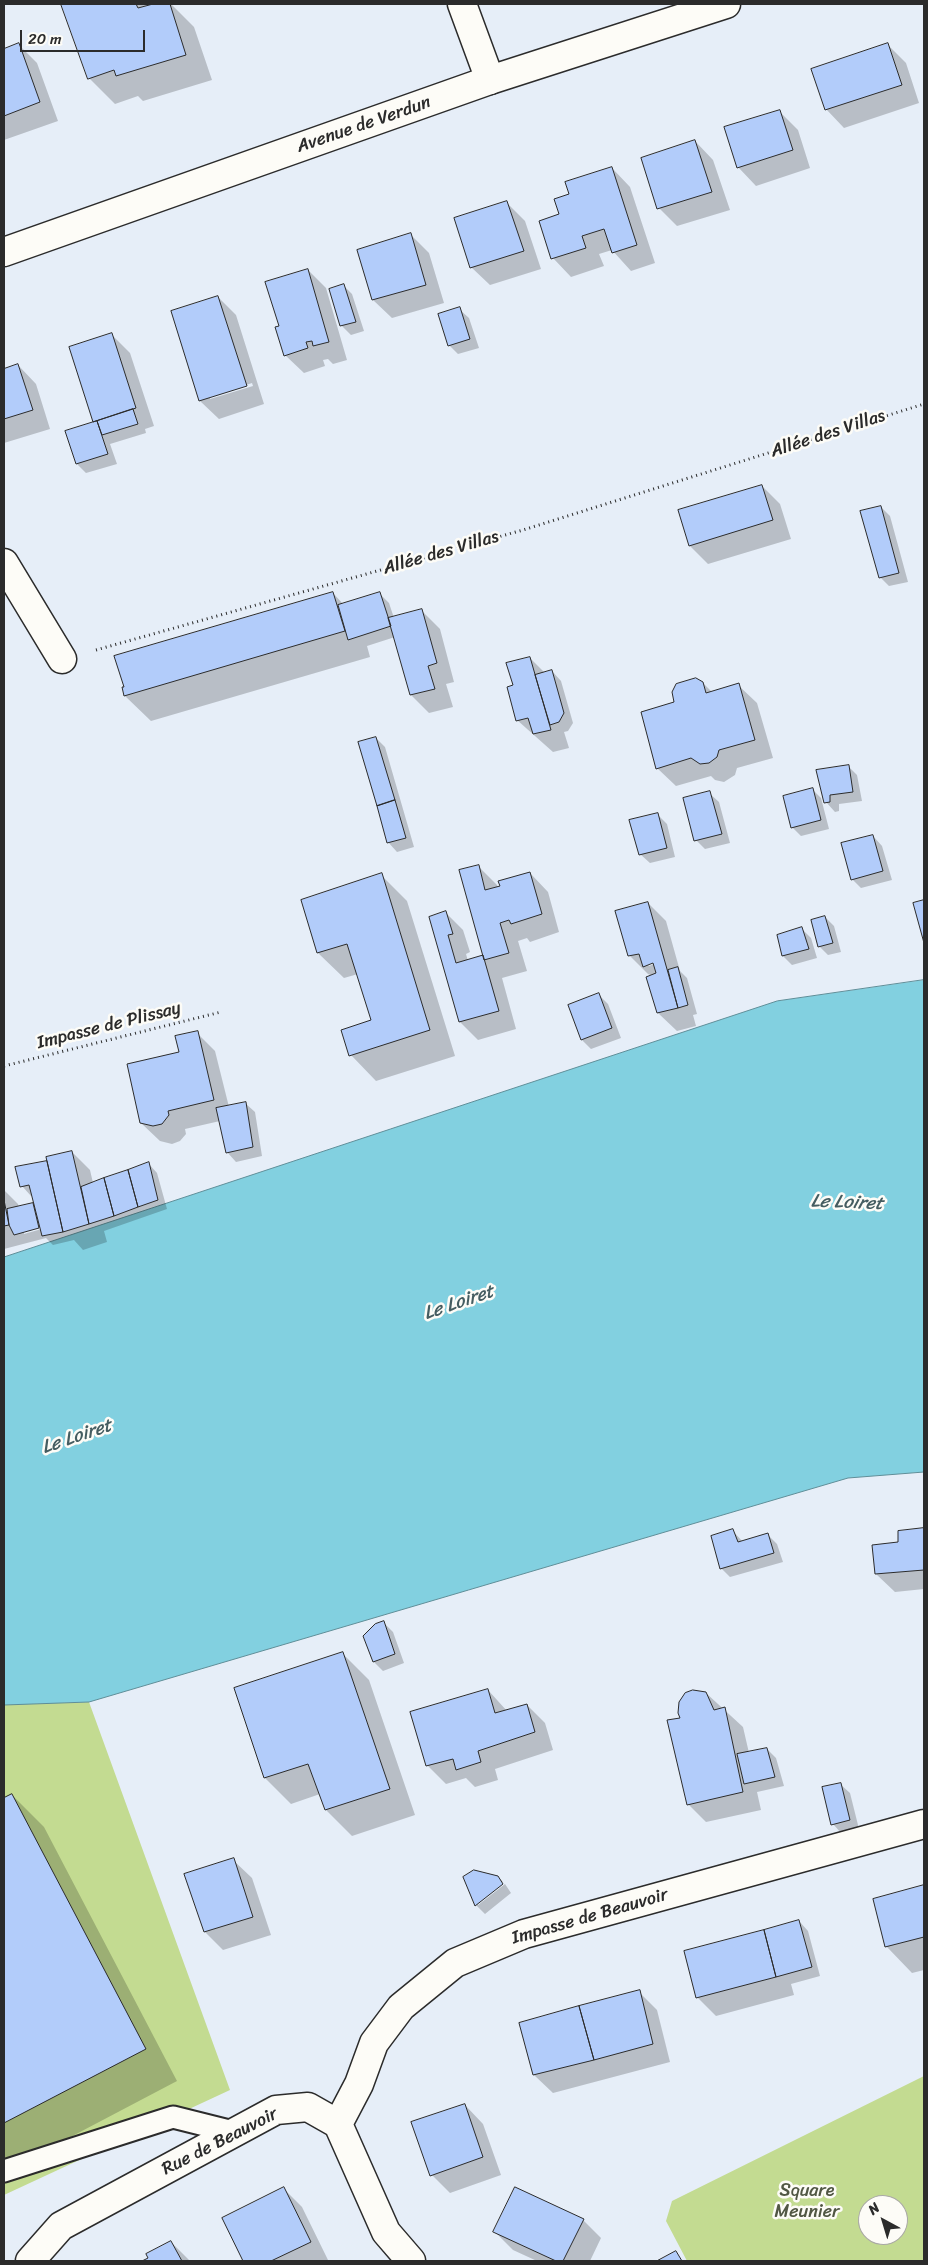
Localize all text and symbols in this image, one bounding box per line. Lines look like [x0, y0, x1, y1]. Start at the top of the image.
scale bar [22, 20, 148, 52]
text: 20 m [28, 26, 62, 52]
street label: Avenue de Verdun [294, 92, 434, 158]
street label: Allée des Villas [768, 405, 888, 463]
street label: Allée des Villas [381, 526, 501, 580]
street label: Impasse de Plissay [35, 998, 183, 1054]
water label: Le Loiret [810, 1190, 884, 1216]
water label: Le Loiret [421, 1280, 497, 1326]
water label: Le Loiret [39, 1414, 115, 1460]
street label: Impasse de Beauvoir [509, 1884, 671, 1950]
street label: Rue de Beauvoir [158, 2104, 282, 2180]
park label: Square Meunier [775, 2180, 839, 2222]
north arrow [858, 2195, 908, 2245]
text: N [862, 2196, 886, 2222]

